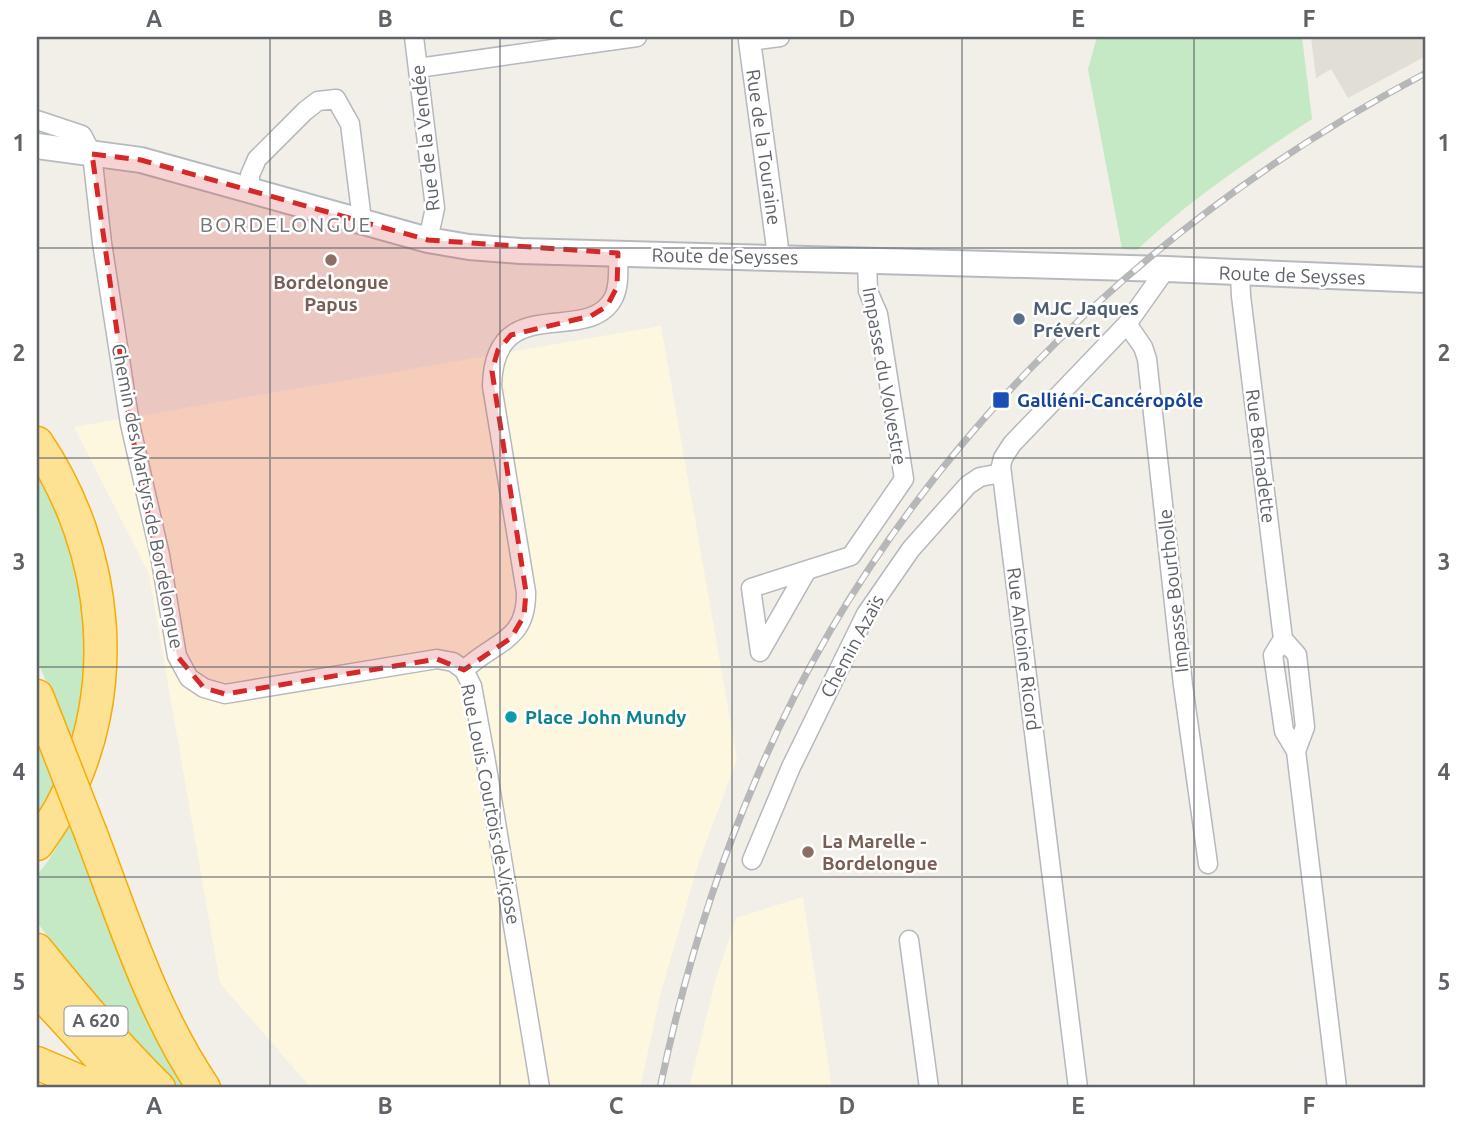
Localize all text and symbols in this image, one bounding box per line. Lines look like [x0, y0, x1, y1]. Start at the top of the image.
text: A [146, 6, 162, 31]
text: B [377, 6, 393, 31]
text: C [609, 6, 624, 31]
text: D [839, 6, 855, 31]
text: E [1071, 6, 1085, 31]
text: F [1303, 6, 1316, 31]
street label: Rue de la Vendée [406, 64, 444, 212]
street label: Rue de la Touraine [742, 68, 786, 226]
text: 1 [13, 130, 25, 155]
text: 1 [1438, 130, 1450, 155]
district label: BORDELONGUE [200, 212, 372, 236]
street label: Route de Seysses [651, 244, 799, 268]
marker: Bordelongue Papus [323, 252, 339, 268]
street label: Route de Seysses [1218, 261, 1366, 289]
place label: Bordelongue Papus [273, 271, 389, 315]
street label: Impasse du Volvestre [859, 285, 911, 467]
place label: MJC Jaques Prévert [1033, 297, 1139, 341]
marker: MJC Jaques Prévert [1011, 311, 1027, 327]
text: 2 [13, 340, 25, 365]
text: 2 [1438, 340, 1450, 365]
street label: Chemin des Martyrs de Bordelongue [108, 342, 188, 650]
street label: Rue Bernadette [1242, 388, 1280, 524]
place label: Galliéni-Cancéropôle [1017, 389, 1203, 411]
marker: Galliéni-Cancéropôle [991, 390, 1011, 410]
street label: Impasse Bourtholle [1153, 508, 1193, 674]
text: 3 [13, 549, 25, 574]
text: 3 [1438, 549, 1450, 574]
street label: Rue Antoine Ricord [1003, 566, 1045, 732]
street label: Chemin Azaïs [816, 591, 888, 701]
street label: Rue Louis Courtois de Viçose [457, 682, 525, 926]
place label: Place John Mundy [525, 706, 686, 728]
marker: Place John Mundy [503, 709, 519, 725]
text: 4 [13, 759, 26, 784]
text: 4 [1438, 759, 1451, 784]
place label: La Marelle - Bordelongue [822, 830, 938, 874]
marker: La Marelle - Bordelongue [800, 844, 816, 860]
text: 5 [13, 969, 25, 994]
text: 5 [1438, 969, 1450, 994]
road number: A 620 [64, 1006, 128, 1036]
text: A [146, 1093, 162, 1118]
text: B [377, 1093, 393, 1118]
text: C [609, 1093, 624, 1118]
text: D [839, 1093, 855, 1118]
text: E [1071, 1093, 1085, 1118]
text: F [1303, 1093, 1316, 1118]

